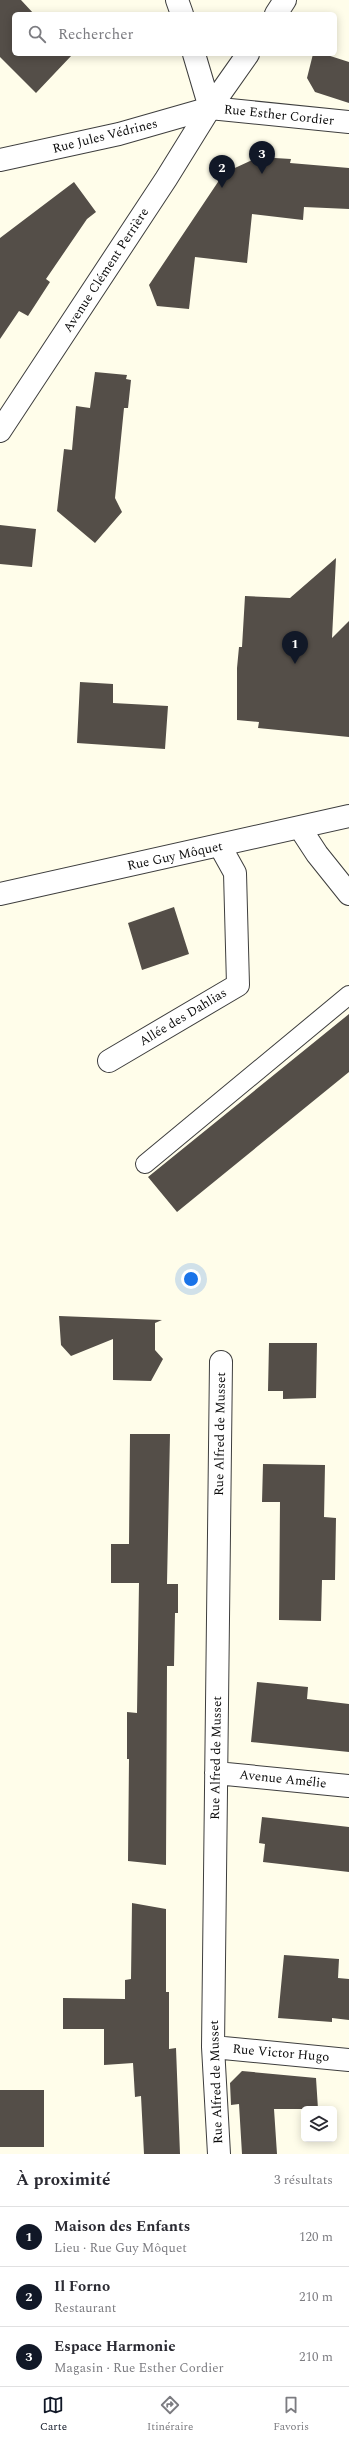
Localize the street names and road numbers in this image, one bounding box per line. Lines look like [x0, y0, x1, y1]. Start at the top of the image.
street label: Rue Esther Cordier [223, 99, 335, 131]
street label: Rue Jules Védrines [50, 113, 160, 159]
street label: Avenue Clément Perrière [58, 204, 154, 336]
street label: Rue Guy Môquet [125, 836, 225, 876]
street label: Allée des Dahlias [135, 983, 231, 1051]
street label: Rue Alfred de Musset [209, 1372, 231, 1496]
street label: Rue Alfred de Musset [205, 1696, 227, 1820]
street label: Avenue Amélie [238, 1764, 328, 1794]
street label: Rue Alfred de Musset [204, 2019, 228, 2144]
street label: Rue Victor Hugo [232, 2039, 330, 2067]

